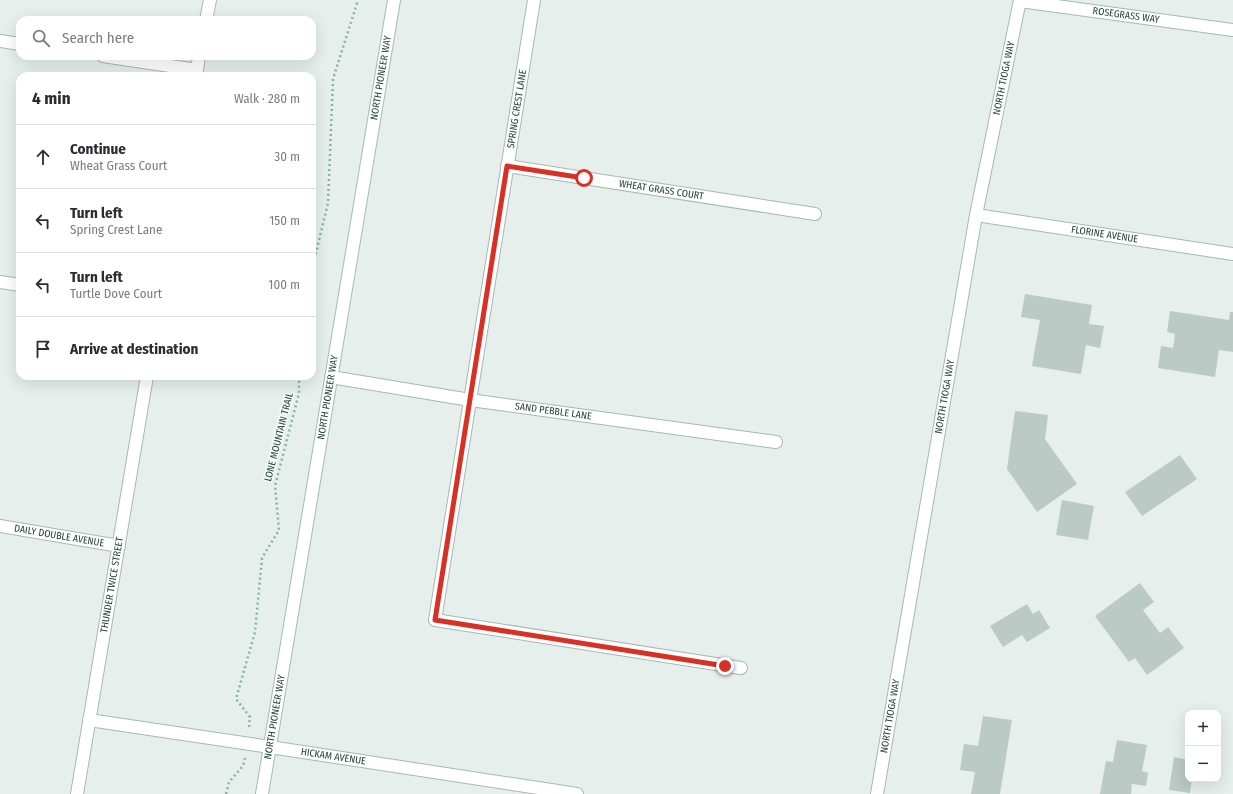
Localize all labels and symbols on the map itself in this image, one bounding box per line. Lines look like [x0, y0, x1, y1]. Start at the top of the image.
street label: ROSEGRASS WAY [1092, 5, 1160, 26]
street label: NORTH PIONEER WAY [368, 35, 394, 121]
street label: NORTH TIOGA WAY [991, 40, 1017, 116]
street label: SPRING CREST LANE [505, 68, 529, 149]
route start [575, 169, 593, 187]
street label: WHEAT GRASS COURT [618, 178, 705, 203]
street label: FLORINE AVENUE [1070, 224, 1139, 246]
street label: NORTH PIONEER WAY [315, 354, 341, 441]
street label: NORTH TIOGA WAY [933, 359, 957, 435]
street label: LONE MOUNTAIN TRAIL [262, 391, 296, 483]
street label: SAND PEBBLE LANE [514, 400, 593, 423]
street label: DAILY DOUBLE AVENUE [13, 522, 105, 549]
street label: THUNDER TWICE STREET [98, 536, 126, 634]
route end [716, 657, 734, 675]
street label: NORTH PIONEER WAY [262, 674, 288, 760]
street label: NORTH TIOGA WAY [878, 678, 903, 754]
street label: HICKAM AVENUE [300, 746, 367, 768]

